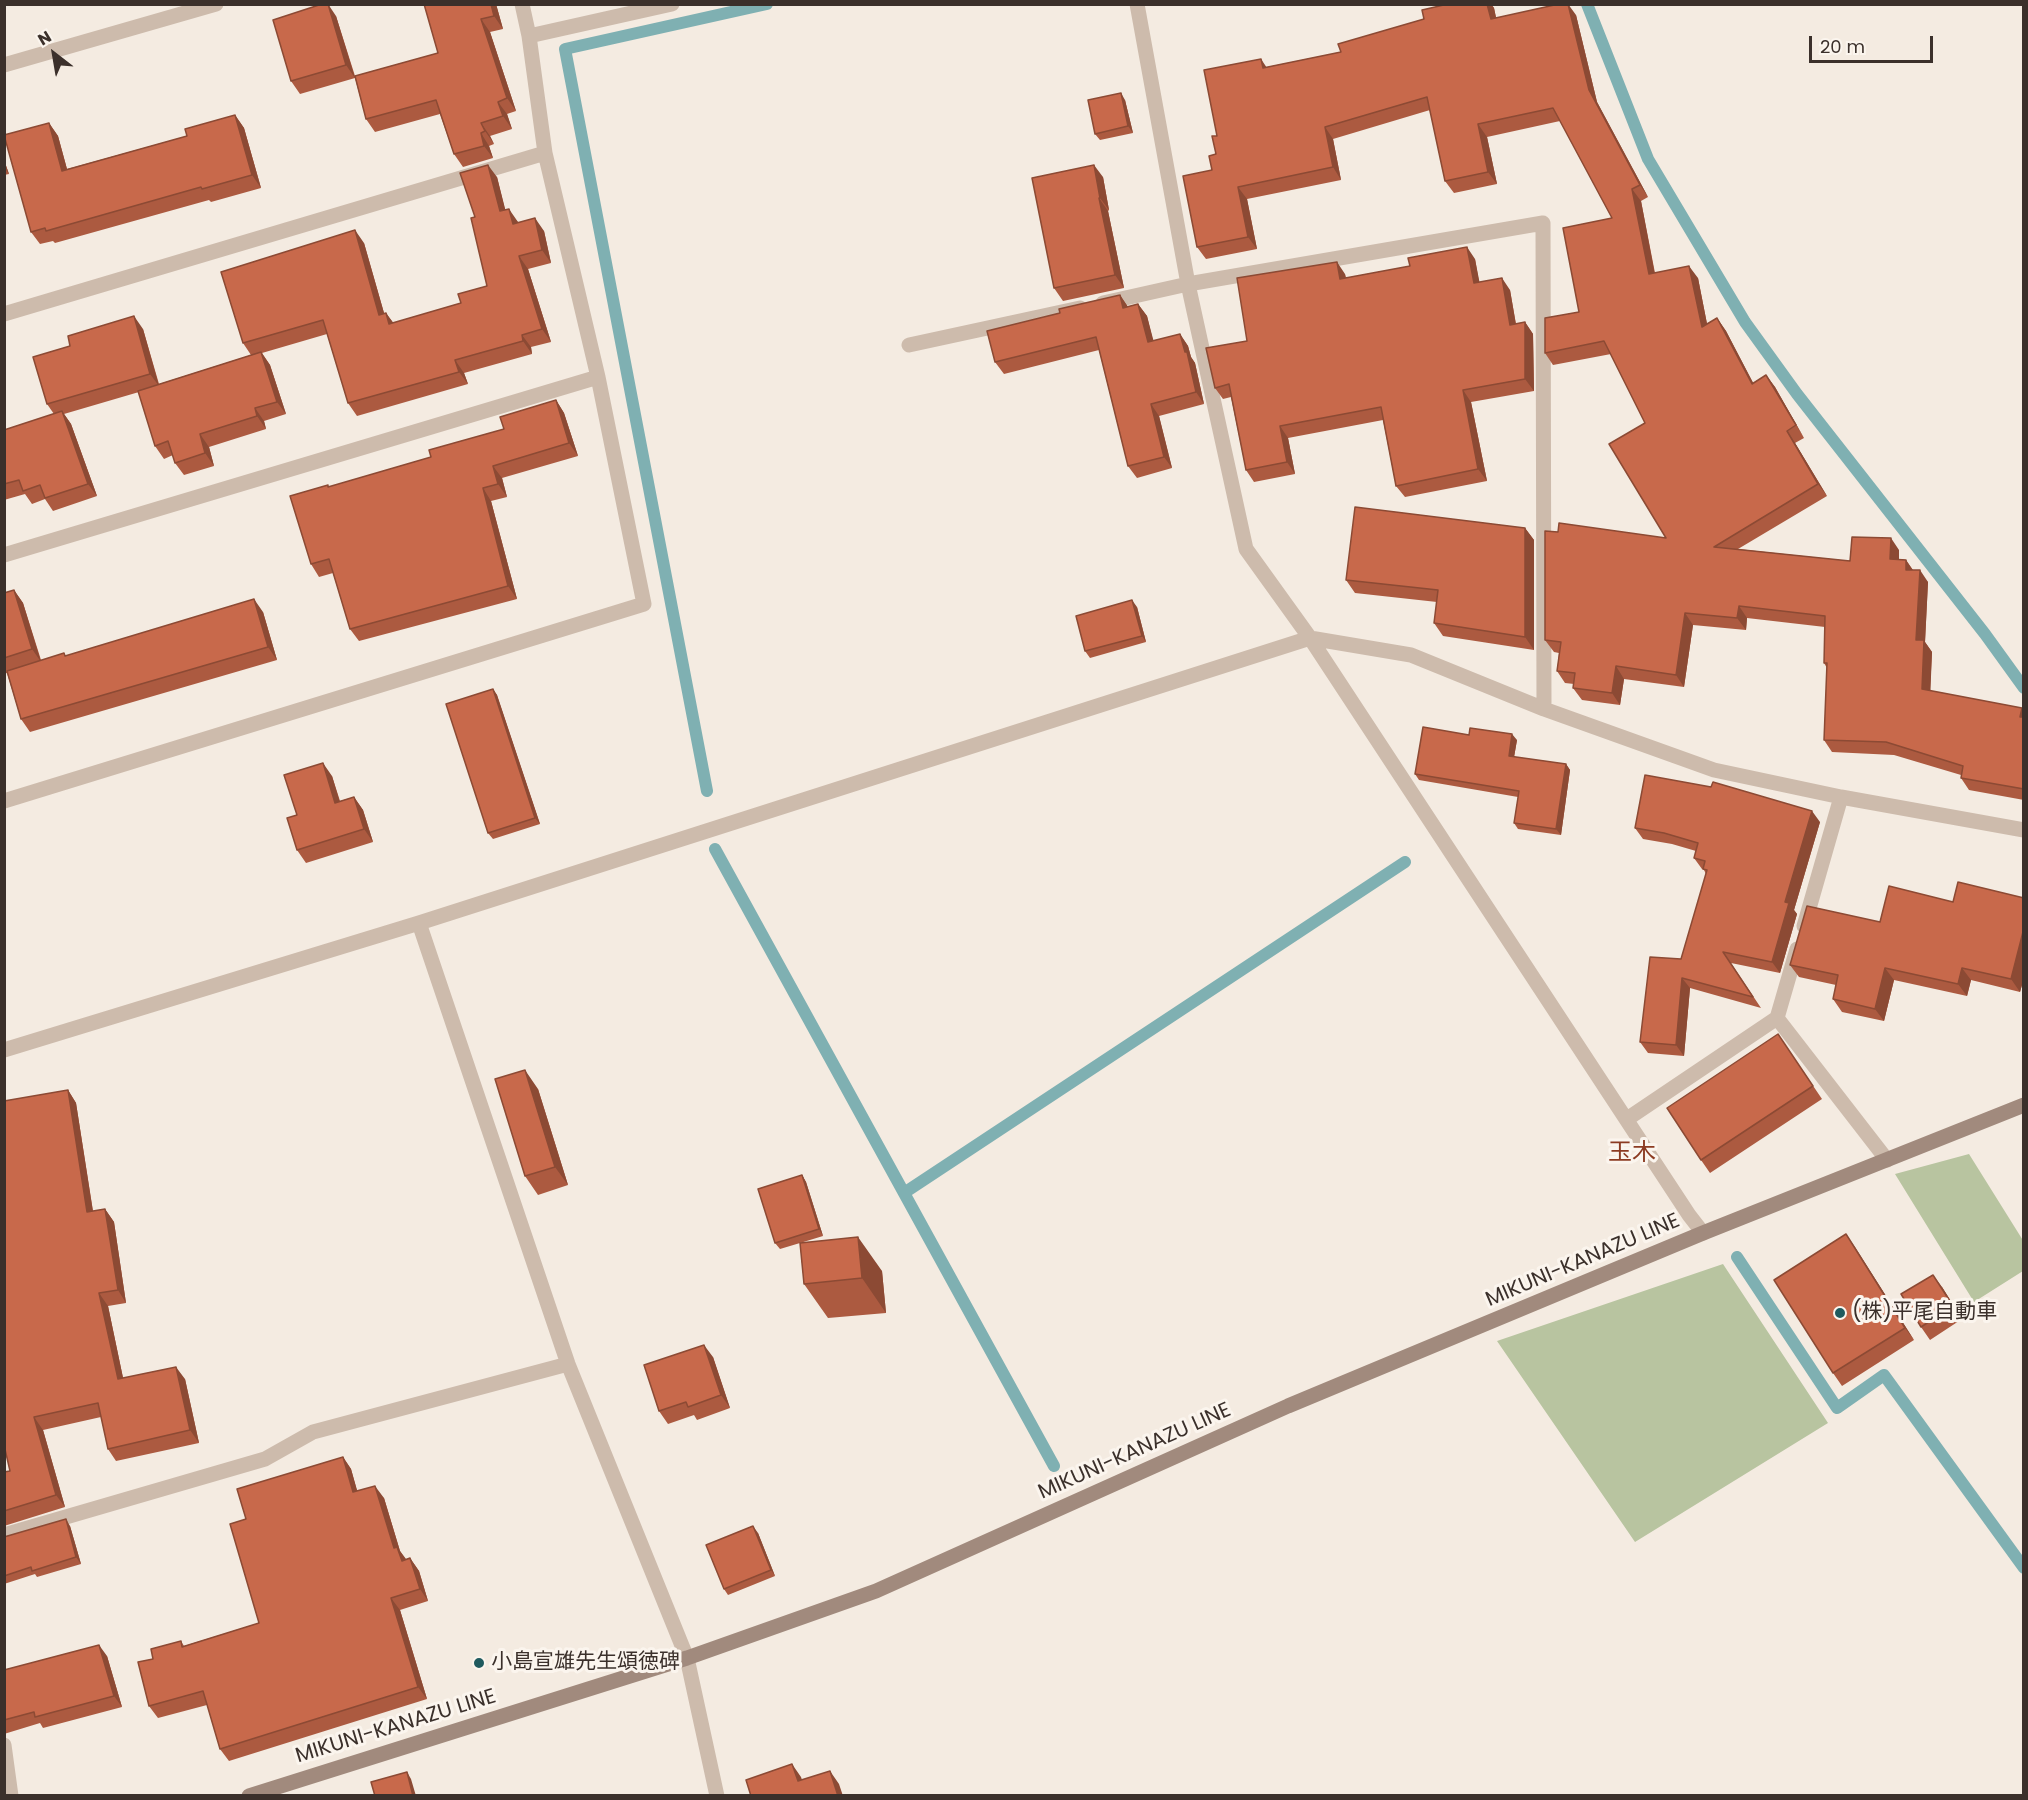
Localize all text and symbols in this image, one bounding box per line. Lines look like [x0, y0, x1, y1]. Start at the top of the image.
north arrow [24, 24, 84, 84]
scale bar [1812, 24, 1936, 62]
text: N [33, 25, 56, 51]
text: 20 m [1820, 34, 1865, 59]
district label: 玉木 [1608, 1140, 1656, 1168]
street label: MIKUNI-KANAZU LINE [1482, 1209, 1684, 1313]
place label: (株)平尾自動車 [1852, 1300, 1997, 1326]
marker: (株)平尾自動車 [1833, 1306, 1847, 1320]
street label: MIKUNI-KANAZU LINE [1035, 1398, 1235, 1506]
place label: 小島宣雄先生頌徳碑 [491, 1650, 680, 1676]
marker: 小島宣雄先生頌徳碑 [472, 1656, 486, 1670]
street label: MIKUNI-KANAZU LINE [293, 1685, 499, 1769]

